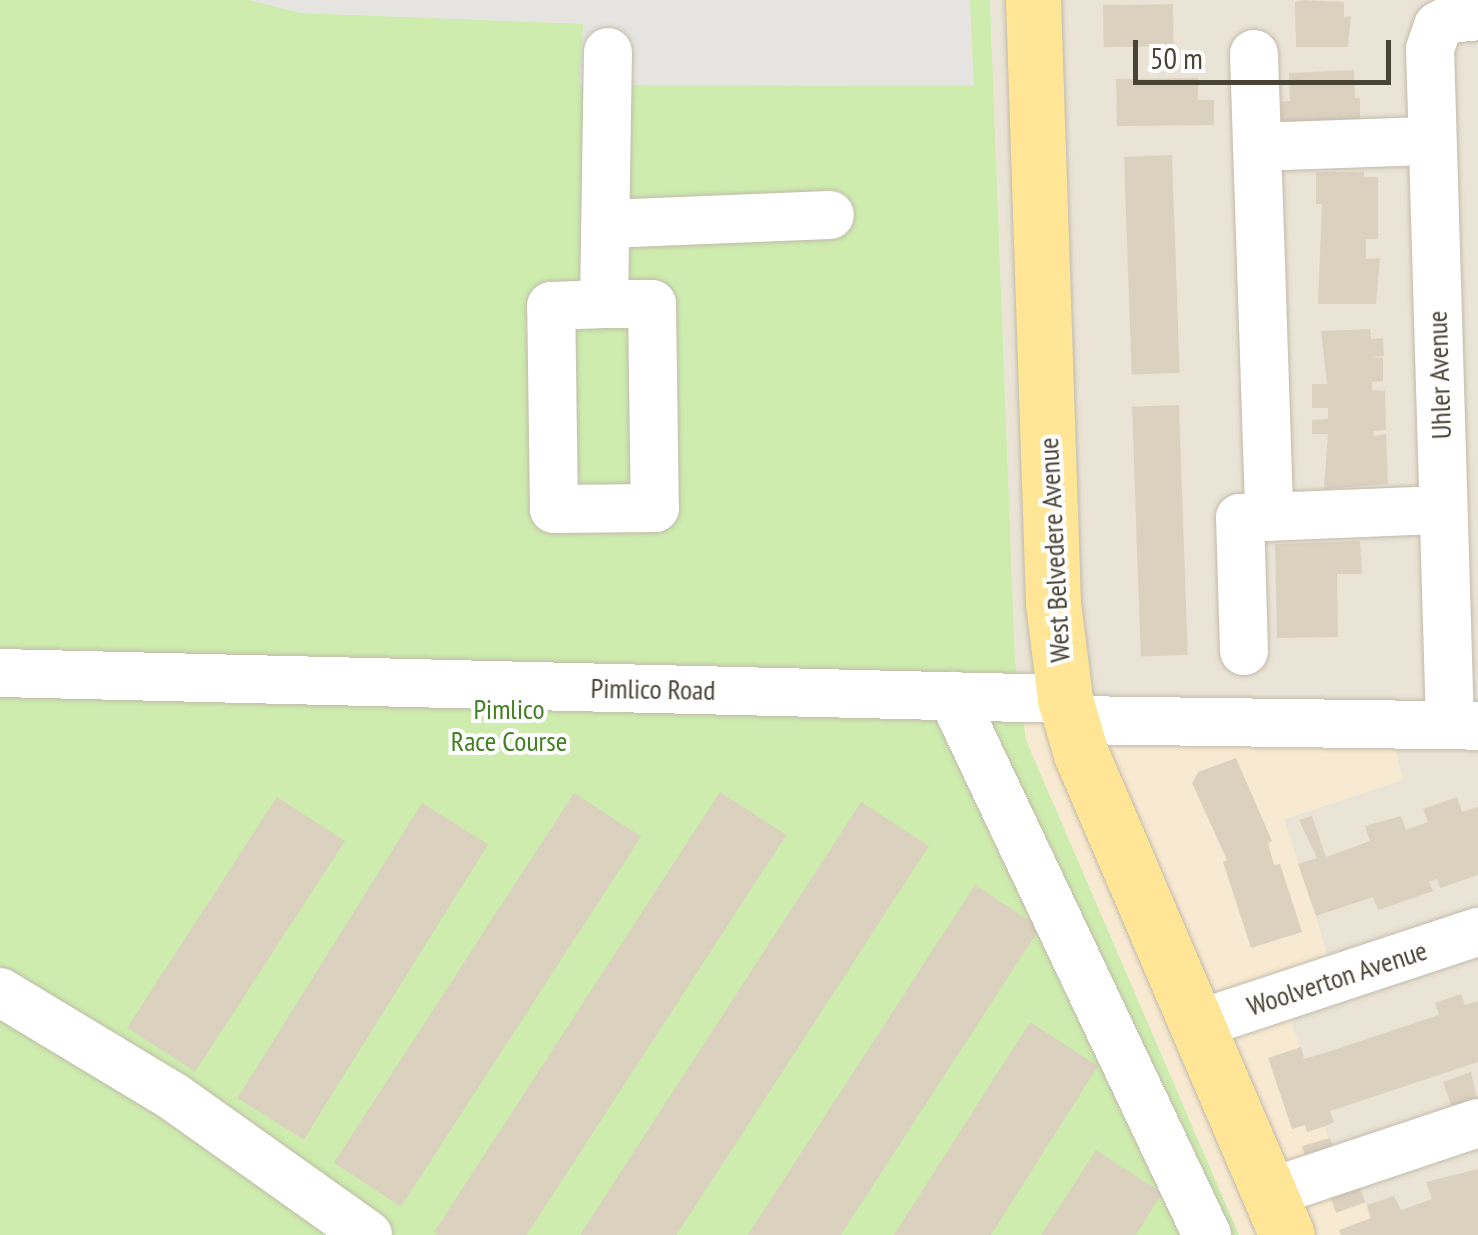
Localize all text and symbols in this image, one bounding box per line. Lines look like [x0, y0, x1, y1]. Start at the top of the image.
scale bar [1138, 20, 1396, 82]
text: 50 m [1150, 38, 1203, 77]
street label: Uhler Avenue [1420, 310, 1458, 440]
street label: West Belvedere Avenue [1031, 436, 1077, 664]
street label: Pimlico Road [590, 671, 716, 707]
park label: Pimlico Race Course [451, 692, 567, 758]
street label: Woolverton Avenue [1242, 933, 1432, 1023]

